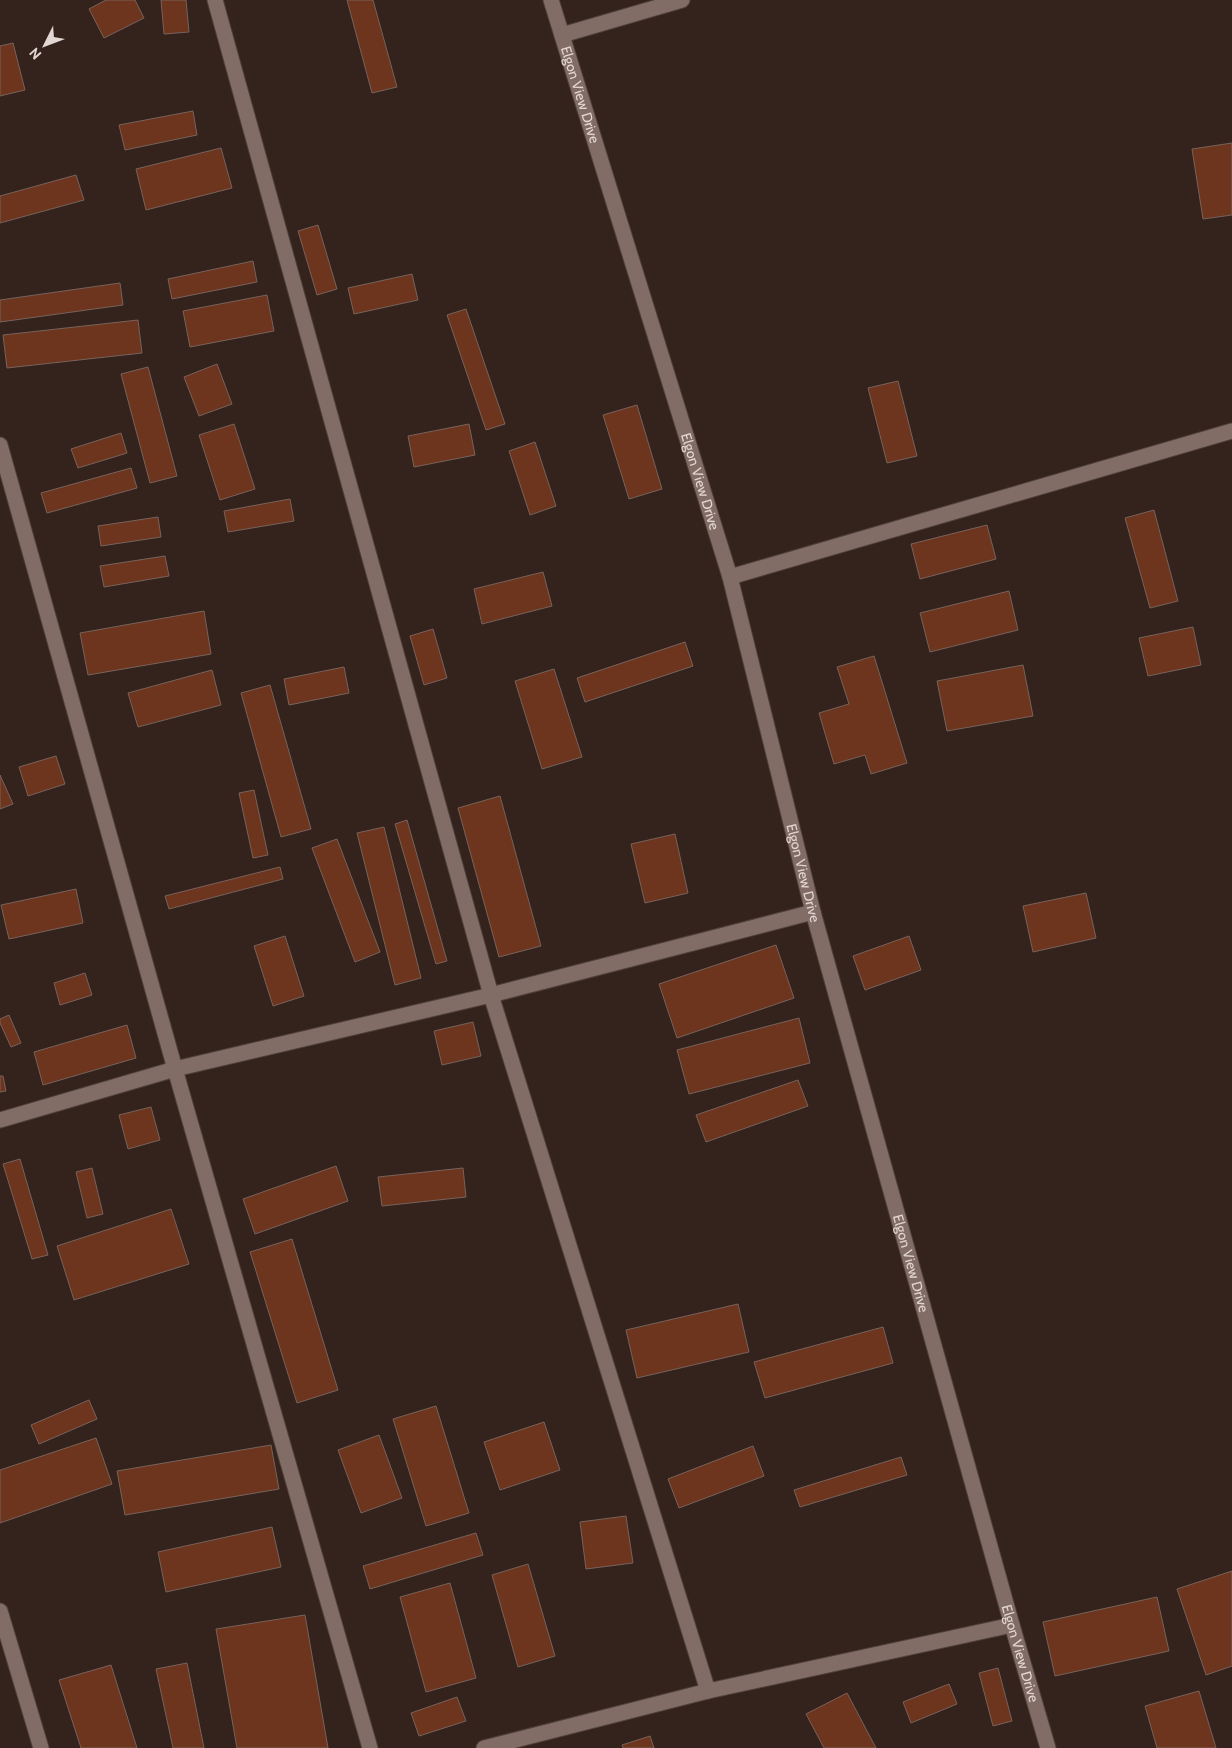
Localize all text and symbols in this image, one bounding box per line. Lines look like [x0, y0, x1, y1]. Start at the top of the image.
north arrow [20, 20, 70, 70]
text: N [25, 44, 45, 63]
street label: Elgon View Drive [557, 44, 604, 145]
street label: Elgon View Drive [677, 431, 724, 532]
street label: Elgon View Drive [782, 822, 824, 924]
street label: Elgon View Drive [889, 1212, 933, 1314]
street label: Elgon View Drive [998, 1602, 1043, 1704]

